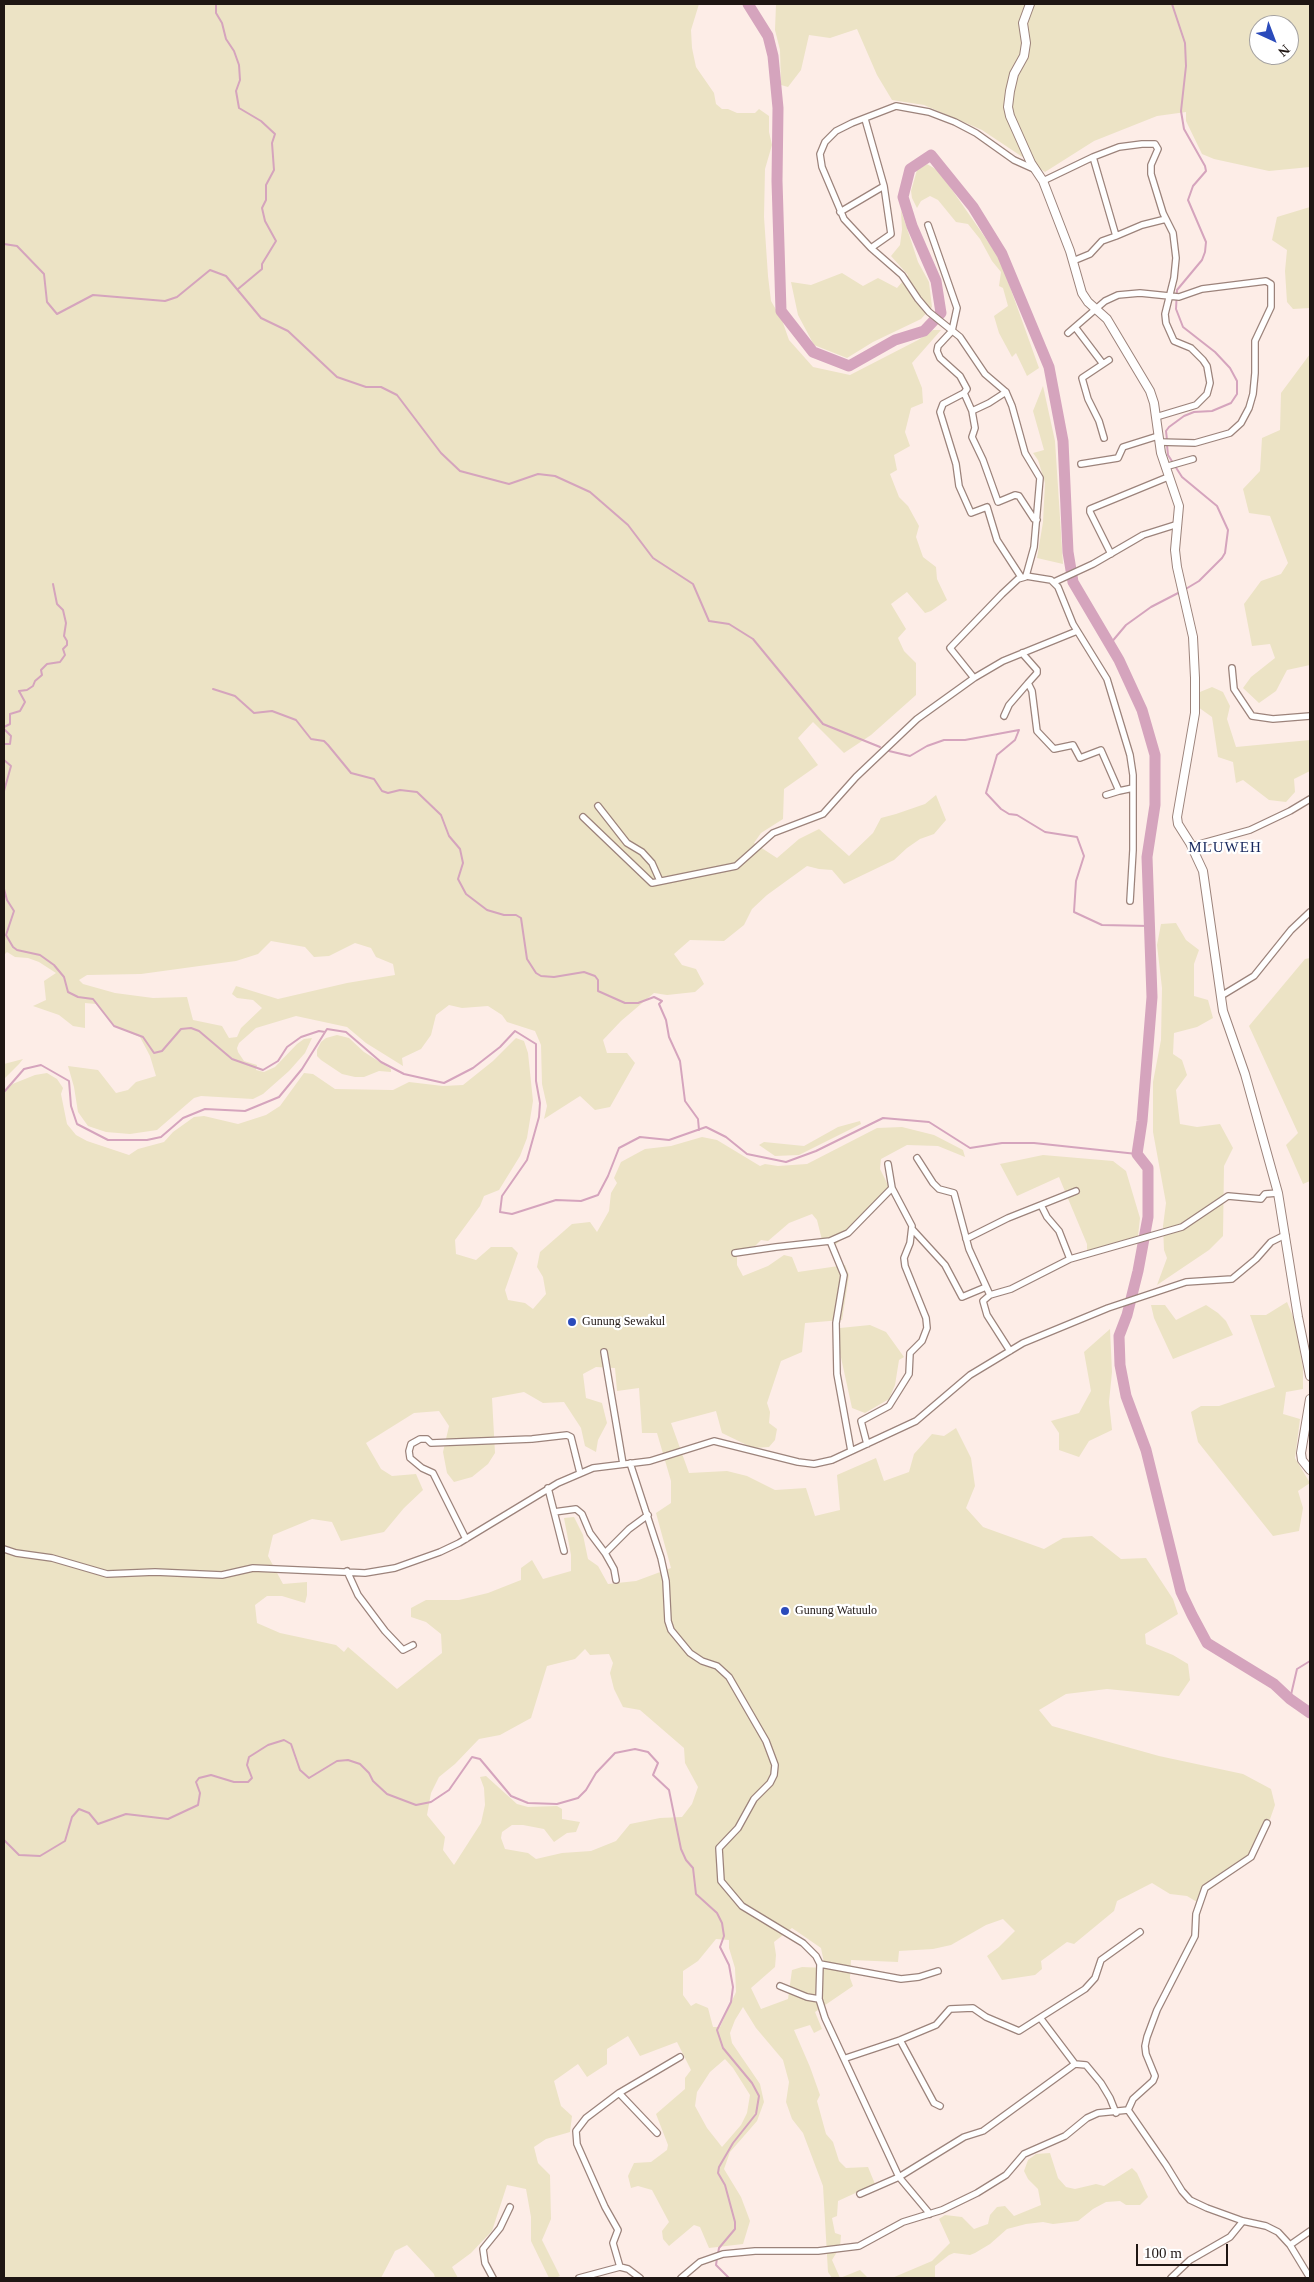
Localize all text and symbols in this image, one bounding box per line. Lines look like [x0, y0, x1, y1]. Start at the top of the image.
north arrow [1249, 15, 1299, 65]
text: N [1275, 42, 1293, 60]
district label: MLUWEH [1188, 839, 1262, 857]
place label: Gunung Sewakul [582, 1315, 665, 1329]
marker: Gunung Sewakul [566, 1316, 578, 1328]
place label: Gunung Watuulo [795, 1604, 877, 1618]
marker: Gunung Watuulo [779, 1605, 791, 1617]
scale bar [1139, 2234, 1232, 2266]
text: 100 m [1144, 2245, 1182, 2261]

